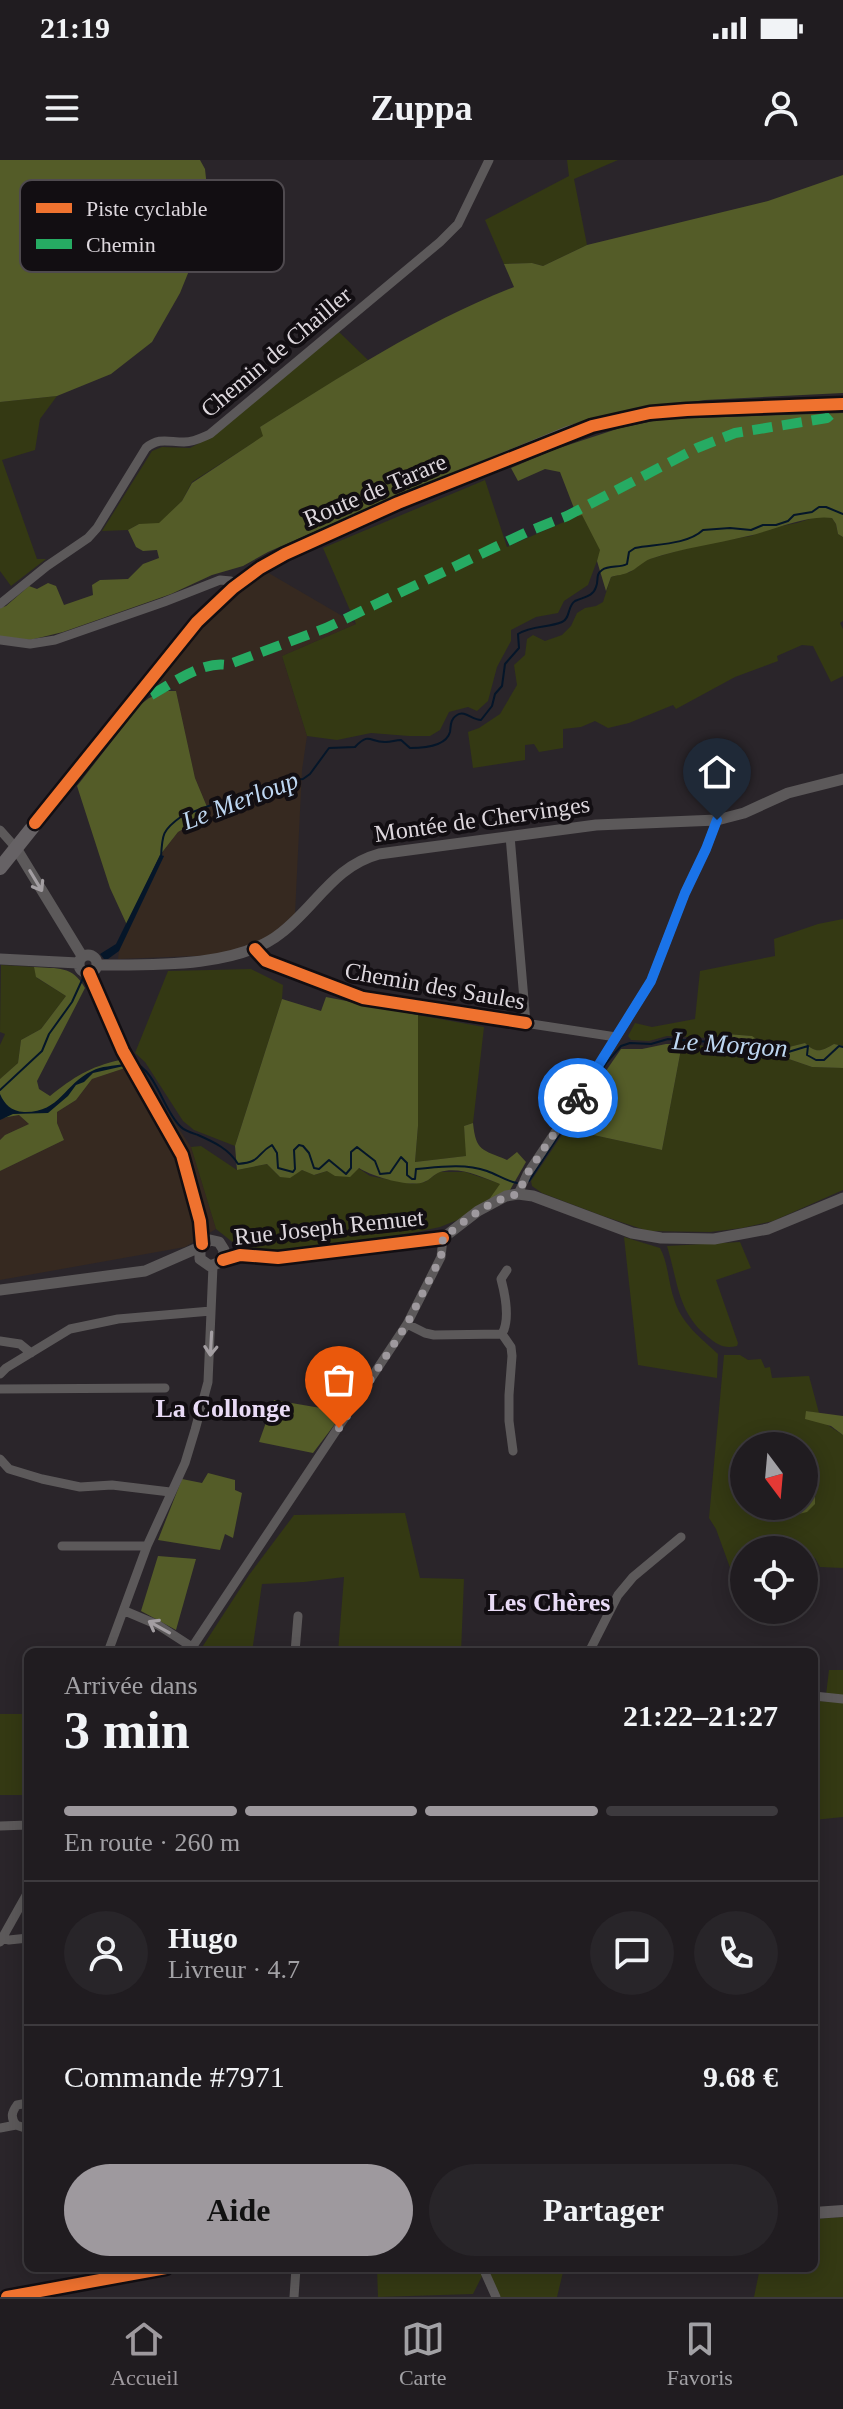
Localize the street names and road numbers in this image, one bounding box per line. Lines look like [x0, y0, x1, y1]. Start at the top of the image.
street label: Chemin de Chailler [196, 282, 356, 422]
street label: Route de Tarare [300, 448, 450, 532]
street label: Montée de Chervinges [373, 791, 591, 847]
street label: Chemin des Saules [343, 957, 527, 1015]
street label: Rue Joseph Remuet [233, 1204, 425, 1250]

